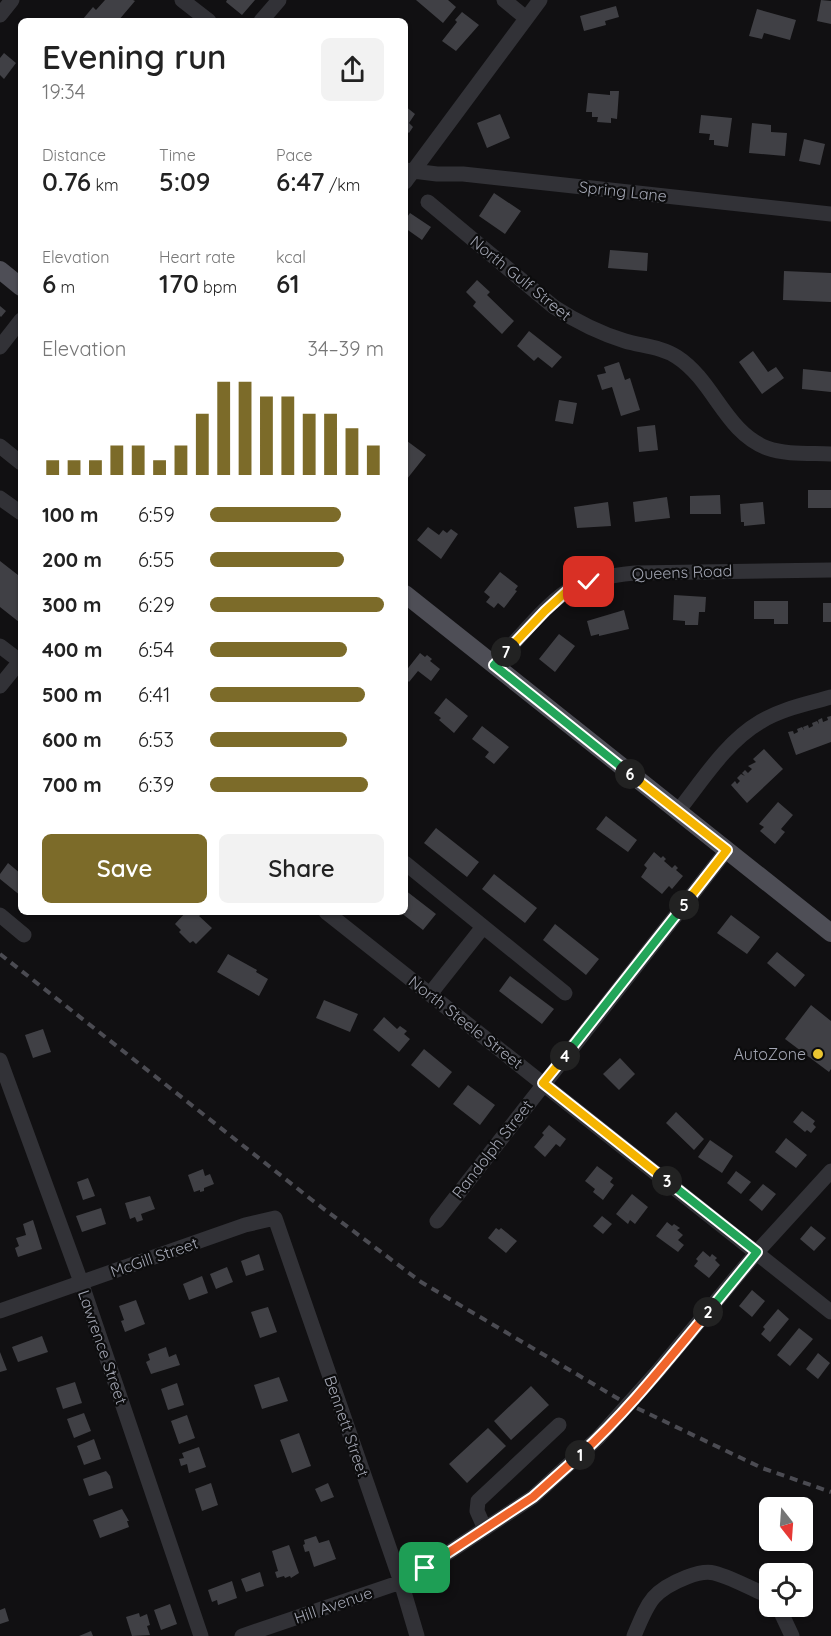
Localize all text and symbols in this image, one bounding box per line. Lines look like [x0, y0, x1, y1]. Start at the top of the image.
text: Evening run [42, 36, 227, 77]
button: share [321, 38, 384, 101]
text: 19:34 [42, 79, 85, 104]
text: Distance [42, 145, 106, 165]
text: Time [159, 145, 196, 165]
text: Pace [276, 145, 312, 165]
text: 0.76 [42, 165, 91, 198]
text: 5:09 [159, 165, 211, 198]
text: 6:47 [276, 165, 325, 198]
text: km [91, 175, 119, 195]
text: /km [325, 175, 360, 195]
street label: Spring Lane [578, 176, 668, 206]
street label: North Gulf Street [466, 231, 576, 325]
text: Elevation [42, 247, 109, 267]
text: Heart rate [159, 247, 235, 267]
text: kcal [276, 247, 306, 267]
text: 6 [42, 267, 56, 300]
text: 170 [159, 267, 199, 300]
text: 61 [276, 267, 300, 300]
text: m [56, 277, 75, 297]
text: bpm [199, 277, 237, 297]
text: Elevation [42, 336, 126, 361]
text: 34–39 m [307, 336, 384, 361]
text: 100 m [42, 502, 98, 527]
text: 6:59 [138, 502, 175, 527]
text: 200 m [42, 547, 102, 572]
text: 6:55 [138, 547, 174, 572]
pin [563, 556, 614, 607]
street label: Queens Road [631, 560, 733, 584]
icon: check [572, 565, 605, 598]
text: 300 m [42, 592, 101, 617]
text: 6:29 [138, 592, 175, 617]
text: 400 m [42, 637, 102, 662]
text: 6:54 [138, 637, 174, 662]
pin: 7 [491, 637, 521, 667]
text: 7 [502, 642, 510, 662]
text: 500 m [42, 682, 102, 707]
text: 6:41 [138, 682, 170, 707]
text: 600 m [42, 727, 102, 752]
text: 6:53 [138, 727, 174, 752]
pin: 6 [615, 759, 645, 789]
text: 6 [626, 764, 634, 784]
text: 700 m [42, 772, 102, 797]
text: 6:39 [138, 772, 174, 797]
button: Save [42, 834, 207, 903]
button: Share [219, 834, 384, 903]
pin: 5 [669, 890, 699, 920]
text: 5 [679, 895, 689, 915]
street label: North Steele Street [405, 971, 527, 1073]
pin: 4 [550, 1041, 580, 1071]
place label: AutoZone [734, 1044, 806, 1064]
text: 4 [560, 1046, 570, 1066]
marker: AutoZone [811, 1047, 825, 1061]
street label: Randolph Street [447, 1096, 537, 1202]
pin: 3 [652, 1166, 682, 1196]
text: 3 [663, 1171, 671, 1191]
street label: McGill Street [107, 1233, 201, 1281]
street label: Lawrence Street [74, 1287, 132, 1407]
pin: 2 [693, 1297, 723, 1327]
text: 2 [703, 1302, 713, 1322]
street label: Bennett Street [320, 1373, 374, 1479]
pin: 1 [565, 1440, 595, 1470]
text: 1 [577, 1445, 583, 1465]
north arrow [759, 1497, 813, 1551]
map controls [759, 1497, 813, 1617]
pin [399, 1542, 450, 1593]
icon: arrive [408, 1551, 441, 1584]
button: locate [759, 1563, 813, 1617]
street label: Hill Avenue [291, 1582, 375, 1628]

